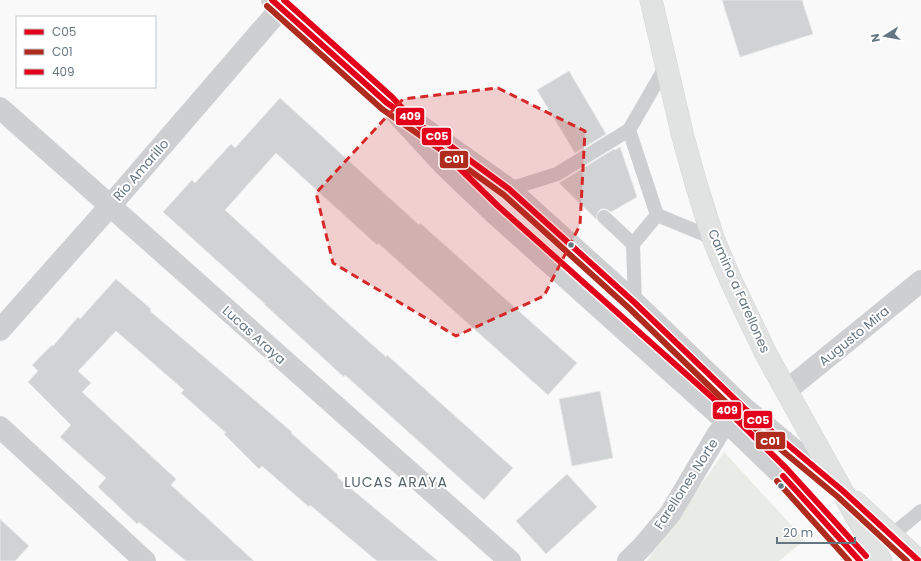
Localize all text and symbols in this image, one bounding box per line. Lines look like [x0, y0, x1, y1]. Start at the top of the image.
legend [16, 16, 156, 88]
north arrow [865, 16, 905, 56]
text: C05 [52, 23, 76, 40]
text: N [867, 32, 884, 43]
text: C01 [52, 43, 73, 60]
text: 409 [52, 63, 75, 80]
line badge: 409 [395, 107, 425, 126]
text: 409 [399, 108, 421, 124]
line badge: C05 [421, 127, 452, 146]
text: C05 [426, 128, 448, 144]
street label: Río Amarillo [109, 135, 173, 205]
line badge: C01 [439, 150, 469, 169]
text: C01 [444, 151, 464, 167]
street label: Camino a Farellones [703, 226, 775, 356]
unlabelled marker [566, 240, 576, 250]
street label: Lucas Araya [218, 301, 290, 369]
street label: Augusto Mira [815, 302, 893, 370]
line badge: 409 [712, 401, 742, 420]
text: 409 [716, 402, 738, 418]
line badge: C05 [743, 410, 773, 429]
text: C05 [747, 412, 769, 428]
line badge: C01 [755, 431, 786, 450]
text: C01 [760, 433, 780, 449]
street label: Farellones Norte [650, 435, 722, 533]
district label: LUCAS ARAYA [344, 472, 448, 492]
unlabelled marker [776, 481, 786, 491]
scale bar [777, 519, 855, 545]
text: 20 m [783, 524, 813, 541]

